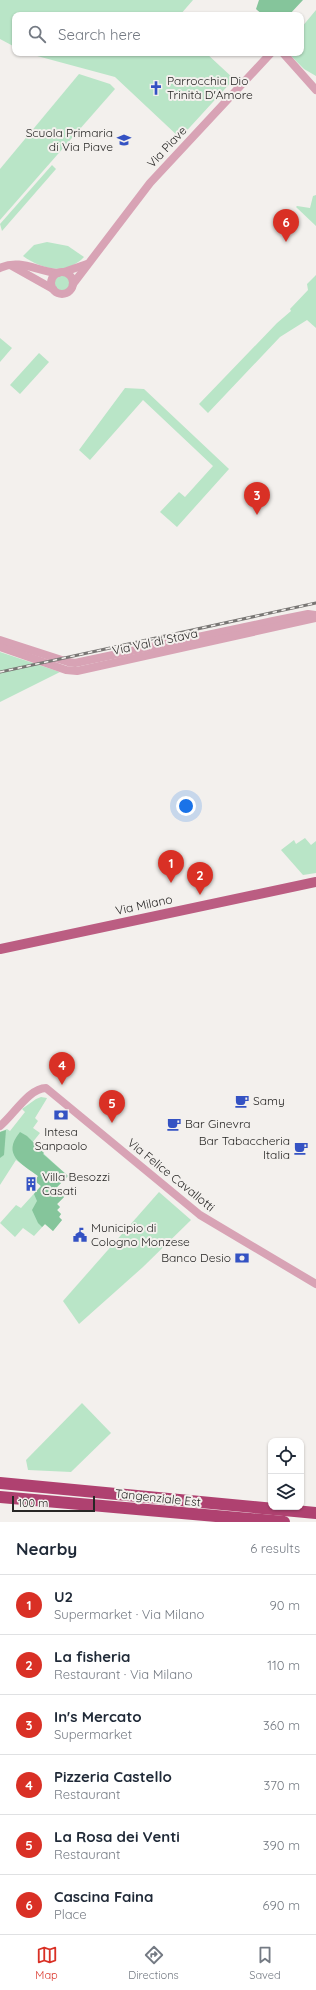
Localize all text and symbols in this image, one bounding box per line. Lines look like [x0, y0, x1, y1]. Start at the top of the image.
search box [12, 12, 304, 56]
icon: search [26, 23, 48, 45]
text: Search here [58, 25, 141, 44]
place label: Parrocchia Dio Trinità D'Amore [167, 73, 253, 102]
church icon: Parrocchia Dio Trinità D'Amore [148, 80, 164, 96]
street label: Via Piave [144, 123, 190, 170]
place label: Scuola Primaria di Via Piave [26, 125, 113, 154]
school or university icon: Scuola Primaria di Via Piave [116, 132, 132, 148]
pin: 6 [273, 209, 299, 242]
pin: 3 [244, 482, 270, 515]
street label: Via Val di Stava [111, 625, 199, 658]
your location [176, 796, 196, 816]
pin: 1 [158, 850, 184, 883]
pin: 2 [187, 862, 213, 895]
street label: Via Milano [114, 891, 174, 918]
pin: 4 [49, 1052, 75, 1085]
pin: 5 [99, 1090, 125, 1123]
cafe icon: Samy [234, 1093, 250, 1109]
place label: Samy [253, 1093, 285, 1108]
bank icon: Intesa Sanpaolo [53, 1107, 69, 1123]
cafe icon: Bar Ginevra [166, 1116, 182, 1132]
place label: Bar Ginevra [185, 1116, 251, 1131]
place label: Intesa Sanpaolo [35, 1124, 87, 1153]
place label: Bar Tabaccheria Italia [199, 1133, 290, 1162]
street label: Via Felice Cavallotti [125, 1135, 218, 1214]
cafe icon: Bar Tabaccheria Italia [293, 1140, 309, 1156]
place label: Villa Besozzi Casati [42, 1169, 110, 1198]
building icon: Villa Besozzi Casati [23, 1176, 39, 1192]
place label: Municipio di Cologno Monzese [91, 1220, 190, 1249]
public building icon: Municipio di Cologno Monzese [72, 1227, 88, 1243]
place label: Banco Desio [161, 1250, 231, 1265]
bank icon: Banco Desio [234, 1250, 250, 1266]
map controls [268, 1438, 304, 1510]
button: locate [268, 1438, 304, 1474]
button: layers [268, 1474, 304, 1510]
street label: Tangenziale Est [114, 1486, 202, 1509]
scale bar [12, 1494, 95, 1513]
text: 100 m [18, 1496, 48, 1510]
text: Nearby [16, 1538, 77, 1559]
text: 6 results [250, 1540, 300, 1556]
text: U2 [54, 1587, 73, 1606]
text: 1 [26, 1597, 32, 1613]
text: 90 m [270, 1597, 300, 1613]
text: Supermarket · Via Milano [54, 1606, 204, 1622]
text: La fisheria [54, 1647, 131, 1666]
text: 2 [25, 1657, 33, 1673]
text: 110 m [267, 1657, 300, 1673]
text: Restaurant · Via Milano [54, 1666, 193, 1682]
text: In's Mercato [54, 1707, 142, 1726]
text: 3 [26, 1717, 32, 1733]
text: 360 m [263, 1717, 300, 1733]
text: Supermarket [54, 1726, 132, 1742]
text: Pizzeria Castello [54, 1767, 172, 1786]
text: 4 [25, 1777, 33, 1793]
text: 370 m [263, 1777, 300, 1793]
text: Restaurant [54, 1786, 120, 1802]
text: La Rosa dei Venti [54, 1827, 180, 1846]
text: 5 [25, 1837, 33, 1853]
text: 390 m [263, 1837, 300, 1853]
text: Restaurant [54, 1846, 120, 1862]
text: Cascina Faina [54, 1887, 153, 1906]
text: 6 [25, 1897, 33, 1913]
text: 690 m [263, 1897, 300, 1913]
text: Place [54, 1906, 87, 1922]
tab: Map [35, 1944, 58, 1982]
tab: Directions [128, 1944, 179, 1982]
tab: Saved [249, 1944, 281, 1982]

